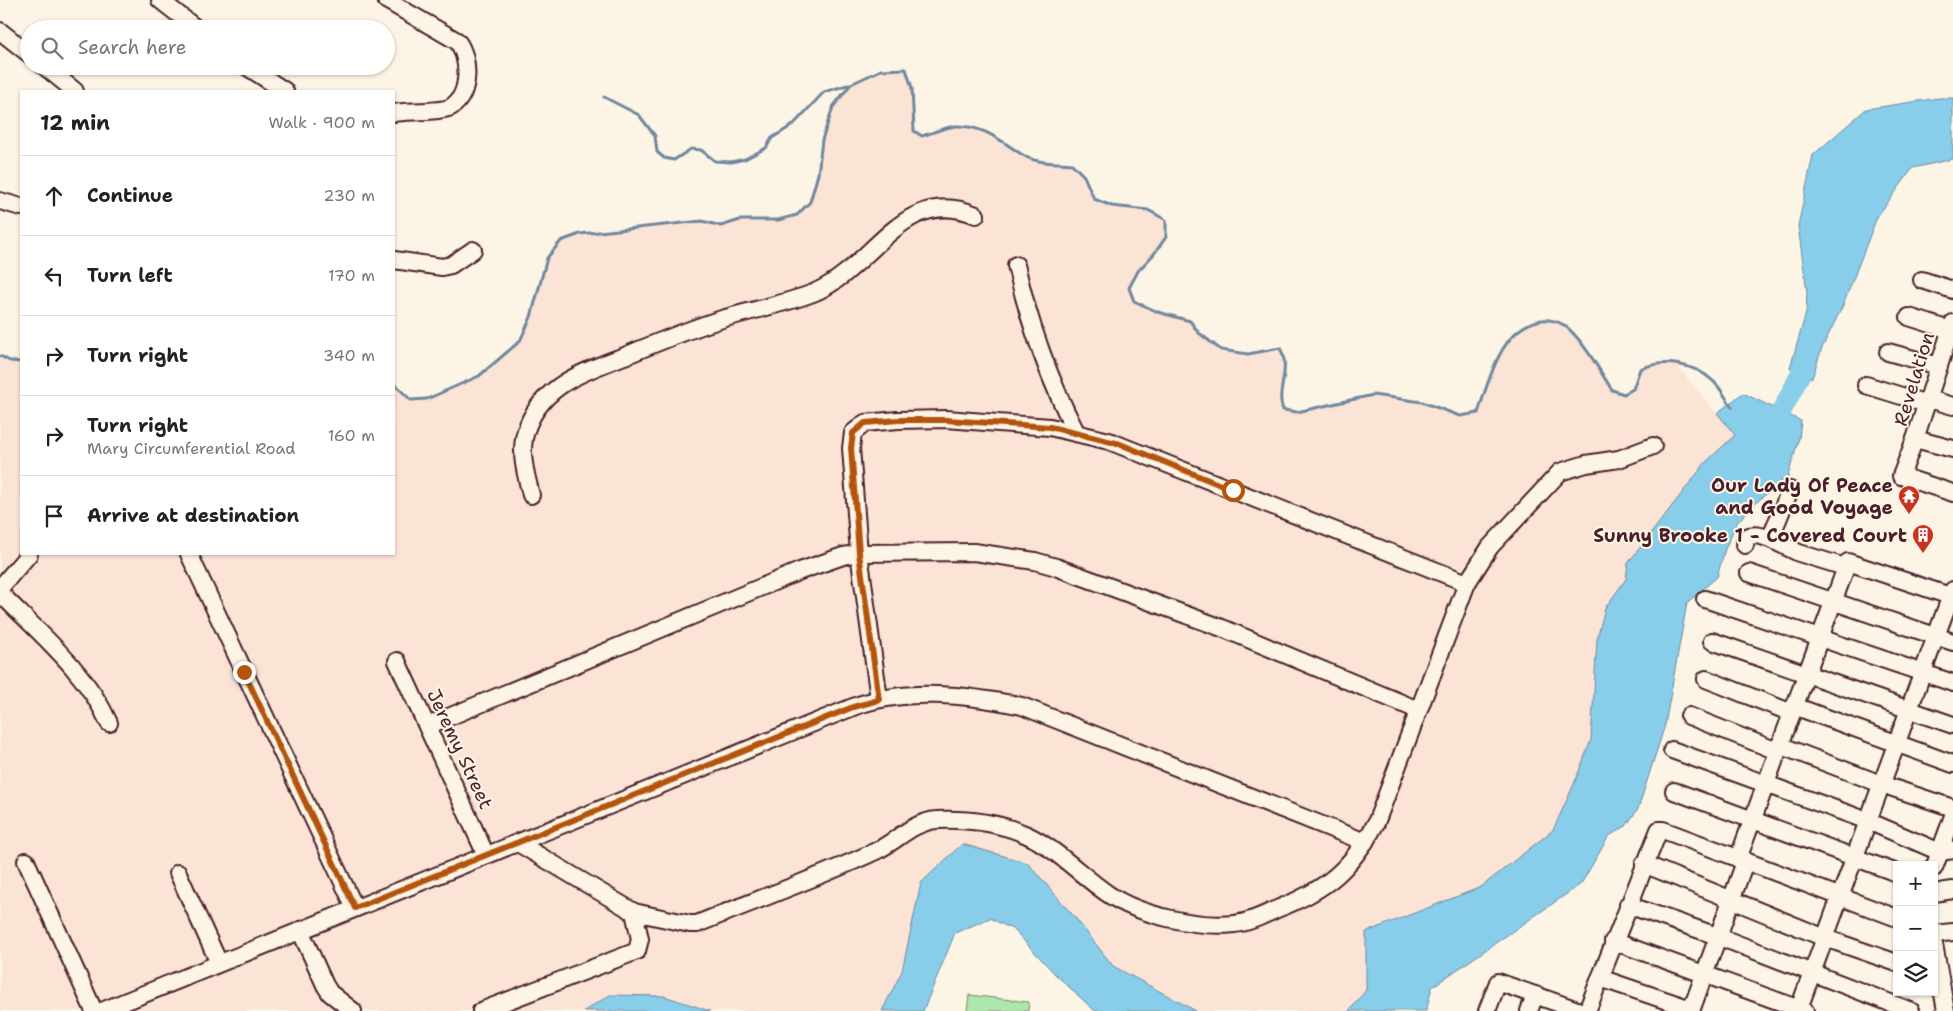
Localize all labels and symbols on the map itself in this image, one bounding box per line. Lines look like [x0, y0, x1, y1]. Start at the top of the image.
street label: Revelation [1888, 329, 1940, 429]
place label: Our Lady Of Peace and Good Voyage [1711, 473, 1893, 520]
route start [1222, 479, 1245, 502]
temple icon: Our Lady Of Peace and Good Voyage [1897, 484, 1921, 515]
place label: Sunny Brooke 1 - Covered Court [1593, 523, 1907, 548]
building icon: Sunny Brooke 1 - Covered Court [1911, 523, 1935, 554]
route end [233, 661, 256, 684]
street label: Jeremy Street [421, 685, 499, 813]

